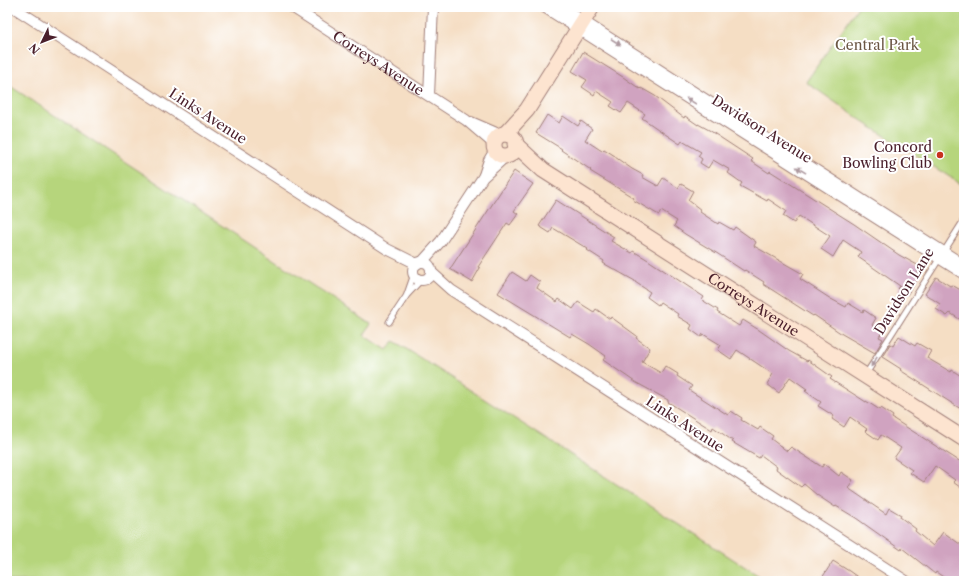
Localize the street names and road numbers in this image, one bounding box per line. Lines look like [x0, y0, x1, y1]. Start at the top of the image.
street label: Correys Avenue [329, 27, 428, 99]
street label: Links Avenue [166, 84, 250, 148]
street label: Davidson Avenue [708, 91, 816, 167]
street label: Davidson Lane [870, 244, 938, 338]
street label: Correys Avenue [704, 269, 803, 340]
street label: Links Avenue [643, 392, 727, 456]

